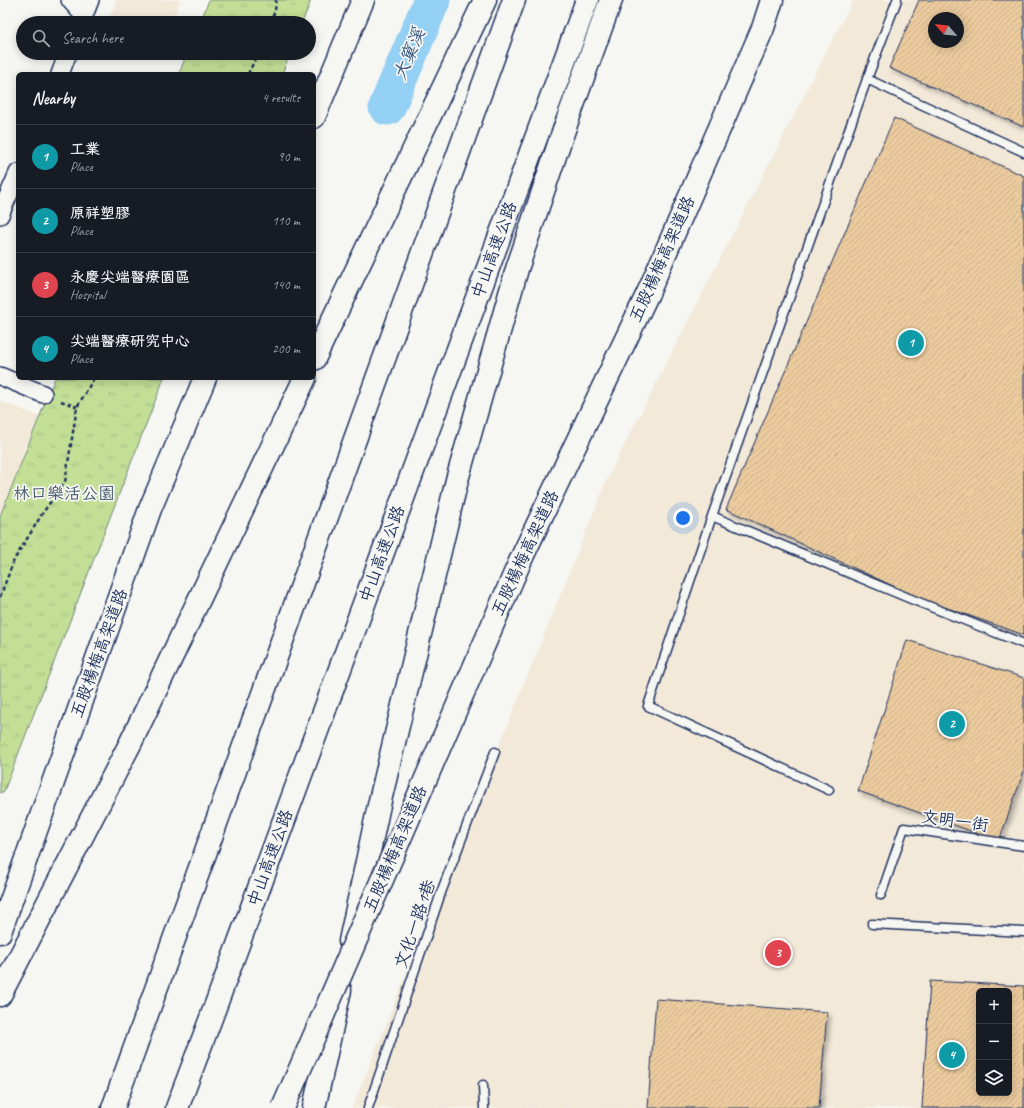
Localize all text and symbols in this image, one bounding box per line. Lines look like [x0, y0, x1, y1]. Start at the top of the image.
north arrow [928, 12, 964, 48]
search box [16, 16, 316, 60]
water label: 大窠溪 [388, 24, 430, 83]
icon: search [30, 27, 52, 49]
text: Search here [62, 29, 123, 48]
text: Nearby [32, 88, 75, 109]
text: 4 results [262, 90, 300, 106]
text: 工業 [70, 140, 100, 159]
text: 1 [42, 149, 48, 165]
text: 90 m [278, 149, 300, 165]
text: Place [70, 159, 93, 175]
street label: 五股楊梅高架道路 [625, 193, 699, 325]
street label: 中山高速公路 [467, 198, 521, 302]
text: 原祥塑膠 [70, 204, 130, 223]
text: 2 [42, 213, 48, 229]
text: 110 m [272, 213, 300, 229]
text: Place [70, 223, 93, 239]
text: 永慶尖端醫療園區 [70, 268, 190, 287]
text: 3 [42, 277, 48, 293]
text: 140 m [272, 277, 300, 293]
text: Hospital [70, 287, 106, 303]
pin: 1 [898, 328, 924, 358]
text: 尖端醫療研究中心 [70, 332, 190, 351]
text: 4 [42, 341, 48, 357]
text: 200 m [272, 341, 300, 357]
text: Place [70, 351, 93, 367]
park label: 林口樂活公園 [13, 483, 115, 504]
street label: 五股楊梅高架道路 [487, 487, 563, 619]
street label: 中山高速公路 [355, 502, 409, 606]
your location [673, 508, 693, 528]
street label: 五股楊梅高架道路 [66, 586, 132, 720]
pin: 2 [939, 709, 965, 739]
street label: 五股楊梅高架道路 [359, 782, 431, 916]
street label: 中山高速公路 [243, 806, 297, 910]
street label: 文明一街 [920, 806, 990, 836]
street label: 文化一路1巷 [390, 876, 440, 971]
pin: 3 [765, 938, 791, 968]
map controls [976, 988, 1012, 1096]
button: + [976, 988, 1012, 1024]
button: − [976, 1024, 1012, 1060]
pin: 4 [939, 1040, 965, 1070]
button: layers [976, 1060, 1012, 1096]

